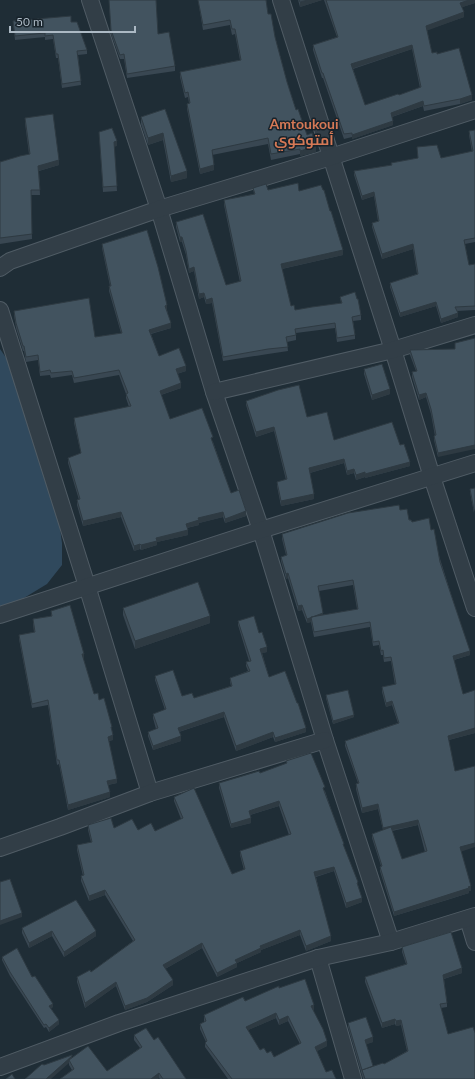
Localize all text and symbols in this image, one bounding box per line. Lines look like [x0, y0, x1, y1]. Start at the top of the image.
scale bar [10, 8, 135, 34]
text: 50 m [16, 14, 43, 29]
district label: Amtoukoui أمتوكوي [268, 115, 339, 151]

